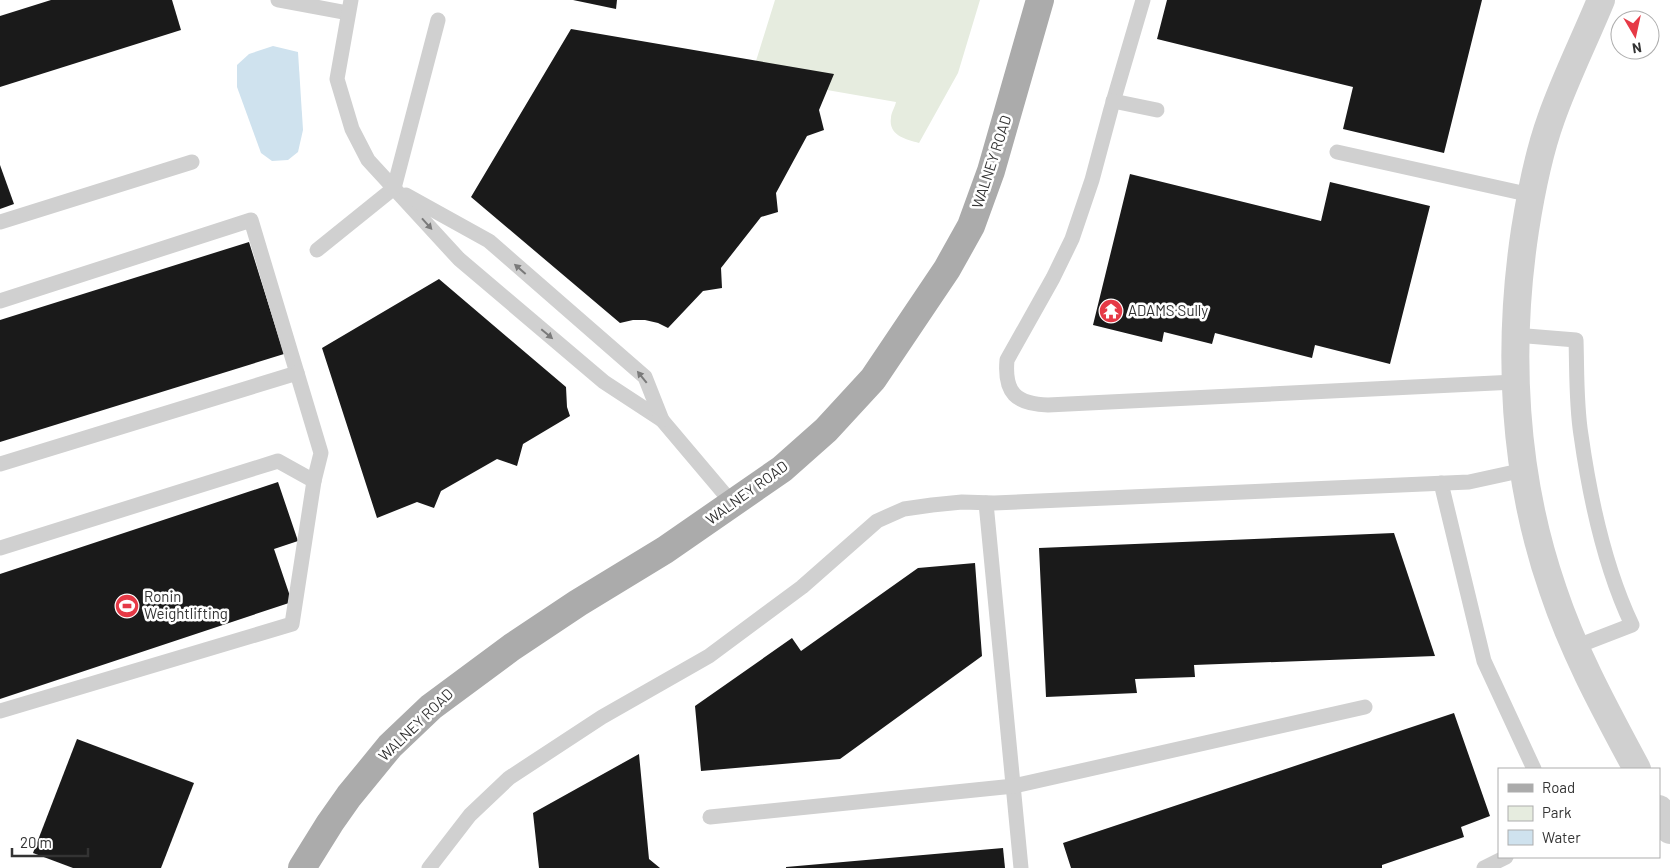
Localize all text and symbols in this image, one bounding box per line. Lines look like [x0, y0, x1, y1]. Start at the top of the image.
north arrow [1610, 10, 1660, 60]
text: N [1631, 39, 1643, 57]
street label: WALNEY ROAD [968, 113, 1015, 210]
one-way arrow [421, 218, 433, 230]
one-way arrow [515, 263, 527, 275]
temple icon: ADAMS Sully [1098, 298, 1124, 324]
place label: ADAMS Sully [1128, 301, 1208, 319]
one-way arrow [540, 328, 553, 339]
one-way arrow [636, 370, 647, 383]
street label: WALNEY ROAD [702, 456, 791, 528]
place label: Ronin Weightlifting [144, 587, 228, 622]
sports icon: Ronin Weightlifting [114, 593, 140, 619]
street label: WALNEY ROAD [374, 684, 456, 764]
legend [1498, 768, 1660, 858]
text: Road [1542, 778, 1575, 796]
text: Park [1542, 803, 1572, 821]
scale bar [12, 826, 89, 858]
text: Water [1542, 828, 1581, 846]
text: 20 m [20, 833, 52, 851]

